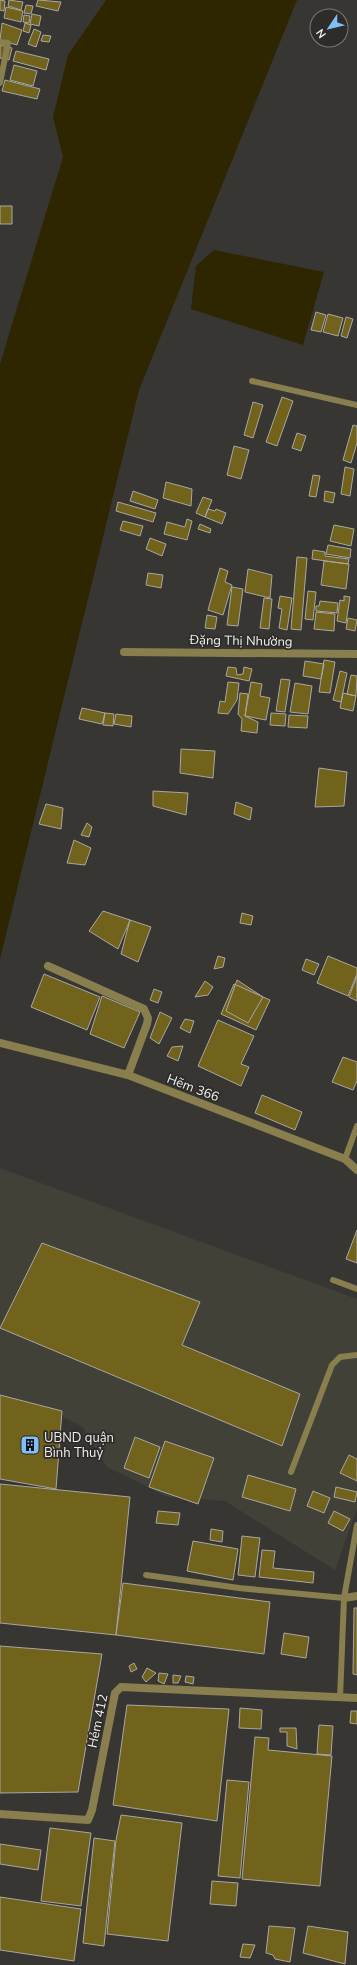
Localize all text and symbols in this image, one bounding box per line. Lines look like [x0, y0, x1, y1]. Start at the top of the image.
north arrow [309, 8, 349, 48]
text: N [313, 26, 330, 41]
street label: Đặng Thị Nhường [188, 631, 293, 651]
street label: Hẽm 366 [164, 1070, 222, 1106]
place label: UBND quận Bình Thuỷ [44, 1429, 114, 1462]
building icon: UBND quận Bình Thuỷ [19, 1434, 41, 1456]
street label: Hẻm 412 [84, 1692, 112, 1750]

